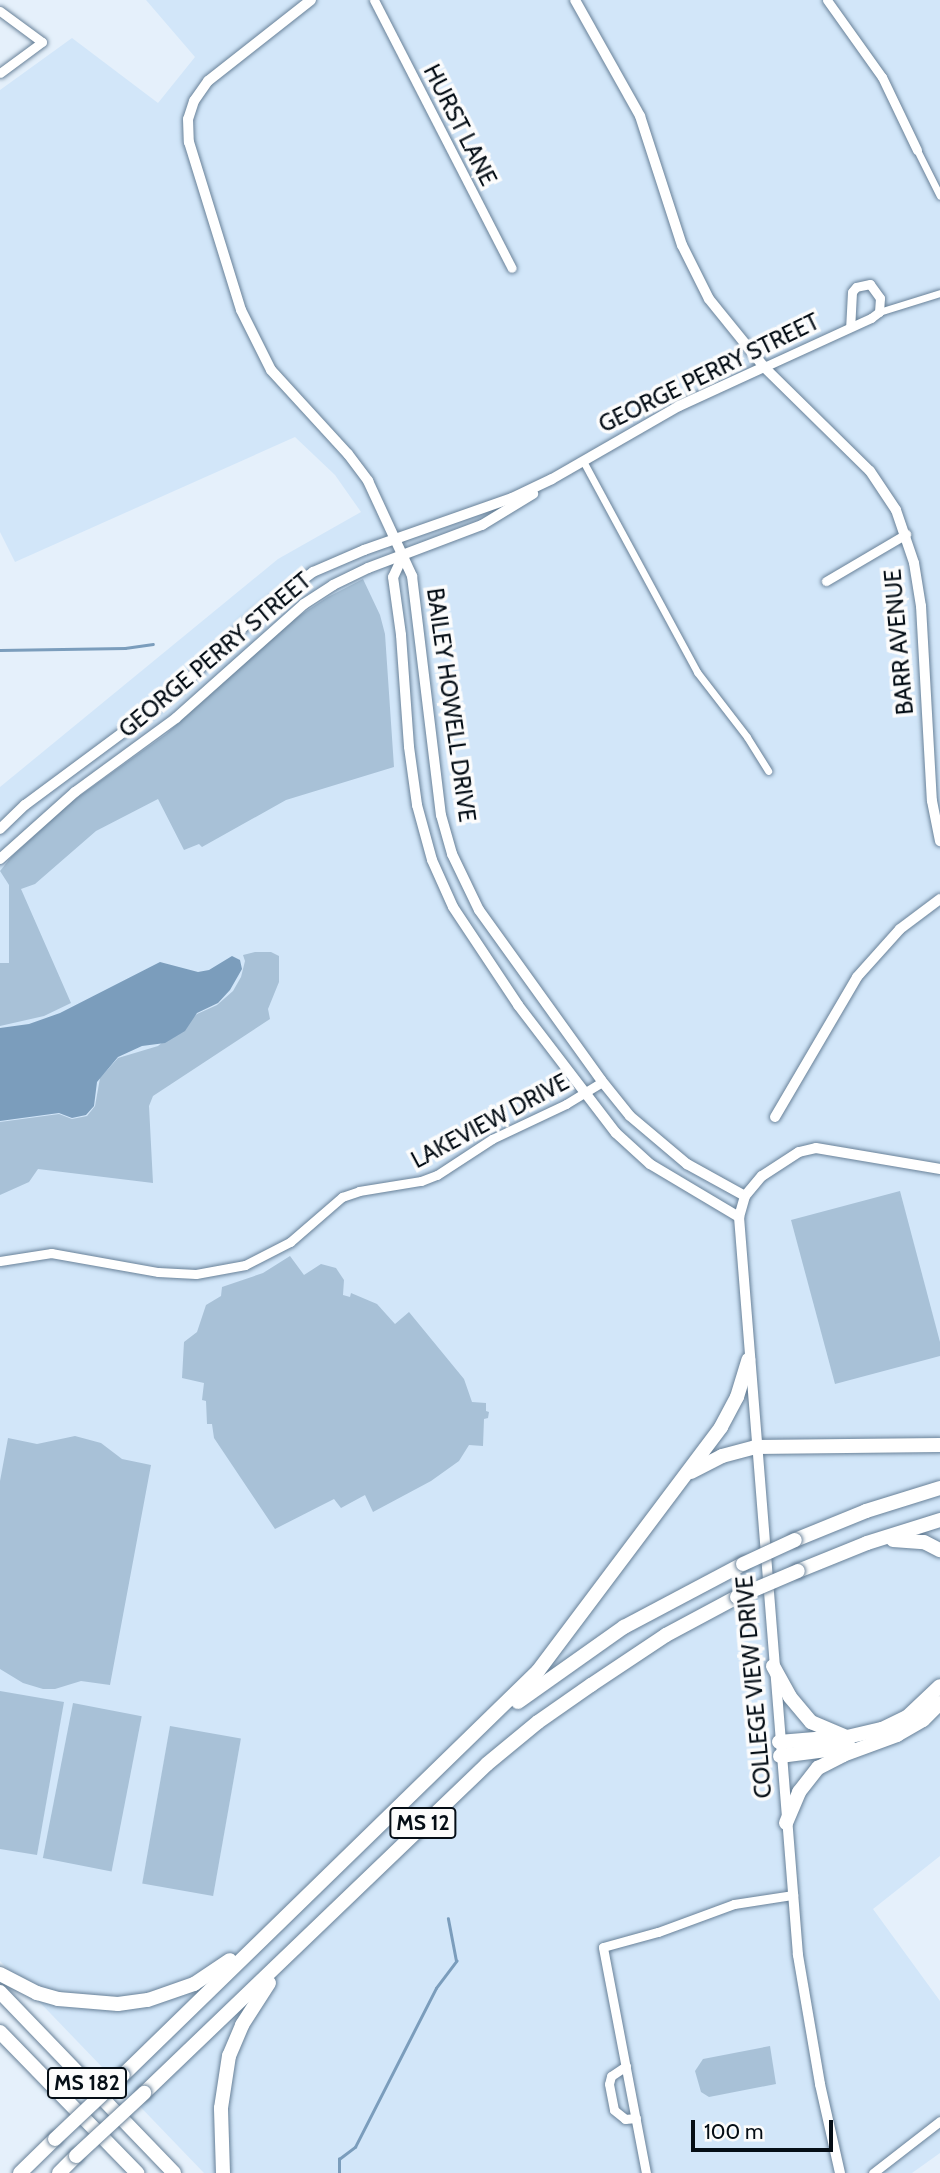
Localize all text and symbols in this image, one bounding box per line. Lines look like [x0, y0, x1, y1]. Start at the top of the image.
street label: HURST LANE [418, 60, 502, 190]
street label: GEORGE PERRY STREET [594, 308, 824, 438]
street label: GEORGE PERRY STREET [114, 567, 316, 743]
street label: BARR AVENUE [879, 568, 919, 716]
street label: BAILEY HOWELL DRIVE [421, 586, 481, 824]
street label: LAKEVIEW DRIVE [407, 1068, 573, 1174]
street label: COLLEGE VIEW DRIVE [731, 1575, 777, 1799]
road number: MS 12 [388, 1806, 458, 1840]
road number: MS 182 [47, 2066, 127, 2100]
scale bar [695, 2106, 837, 2150]
text: 100 m [704, 2119, 763, 2144]

